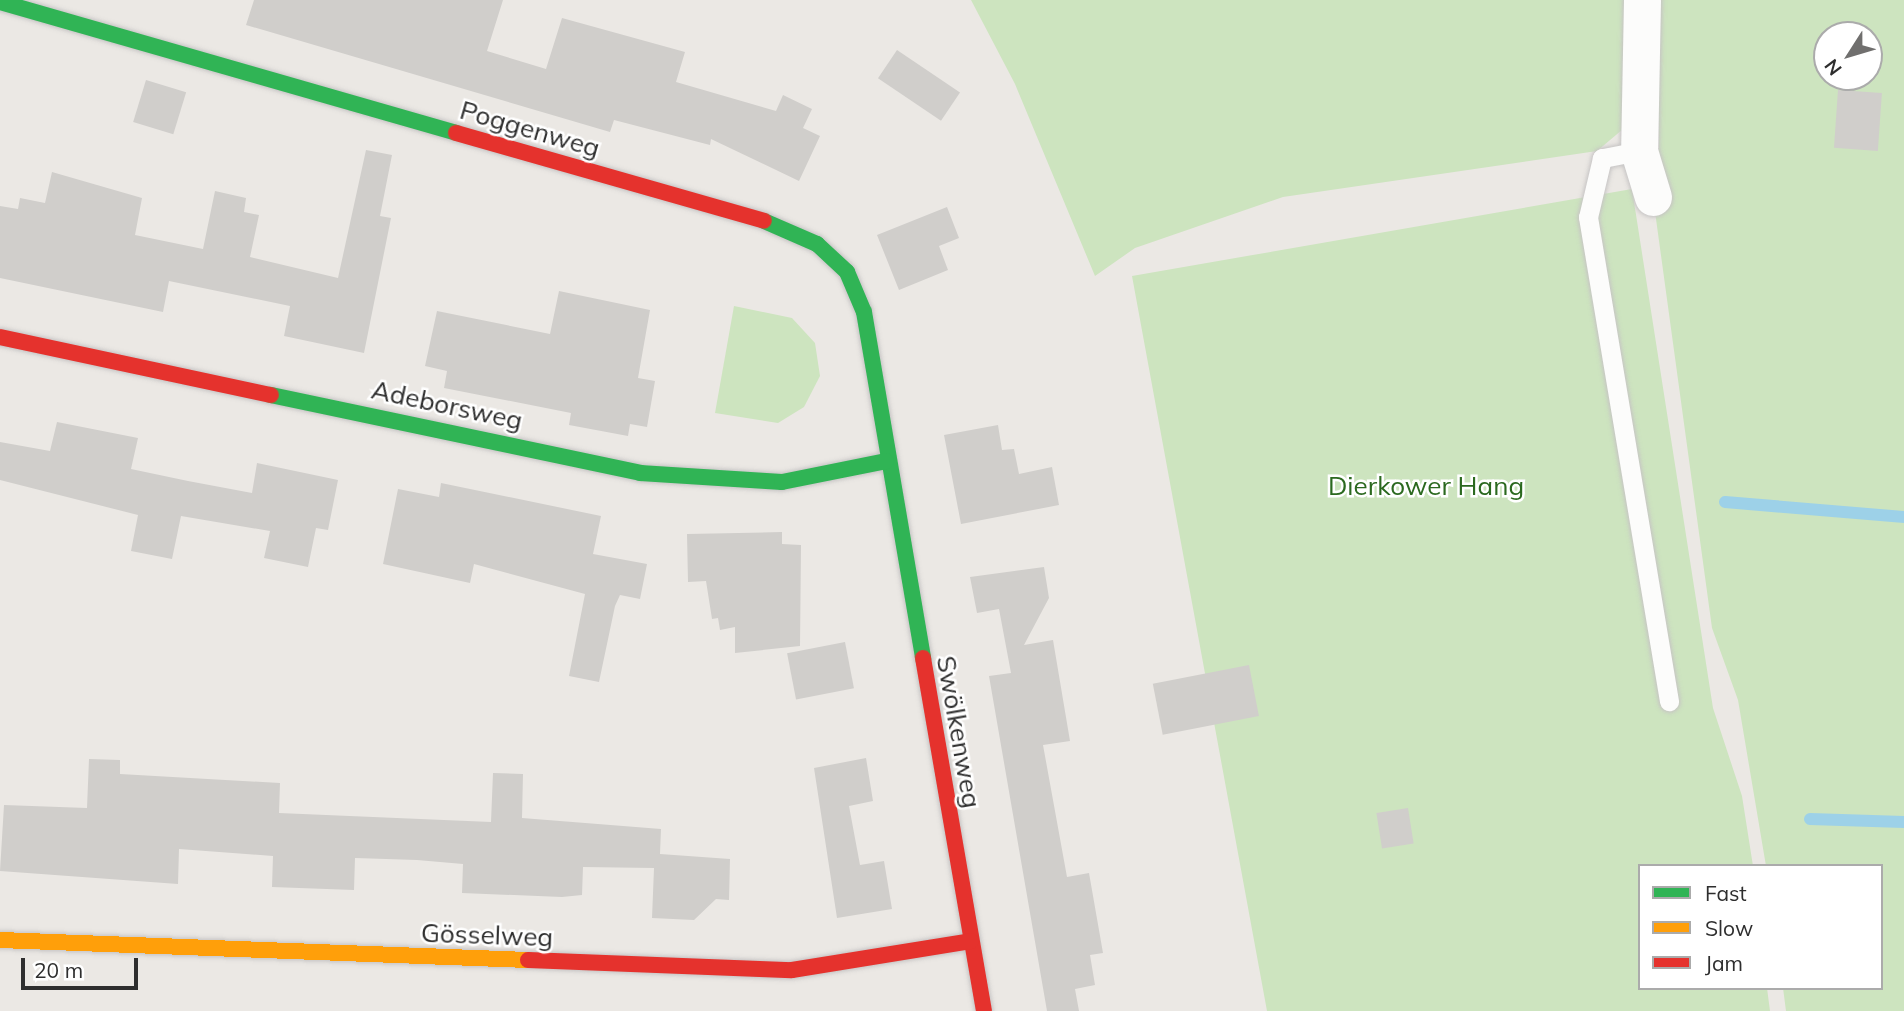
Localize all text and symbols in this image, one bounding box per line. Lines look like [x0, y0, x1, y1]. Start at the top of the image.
north arrow [1813, 21, 1883, 91]
text: N [1819, 54, 1847, 80]
street label: Poggenweg [456, 94, 604, 164]
street label: Adeborsweg [369, 374, 525, 436]
park label: Dierkower Hang [1328, 470, 1524, 502]
street label: Swölkenweg [930, 653, 988, 811]
legend [1638, 864, 1883, 990]
text: Fast [1705, 880, 1747, 906]
text: Slow [1705, 915, 1753, 941]
street label: Gösselweg [420, 917, 554, 953]
scale bar [24, 944, 142, 988]
text: Jam [1705, 950, 1743, 976]
text: 20 m [34, 957, 83, 983]

